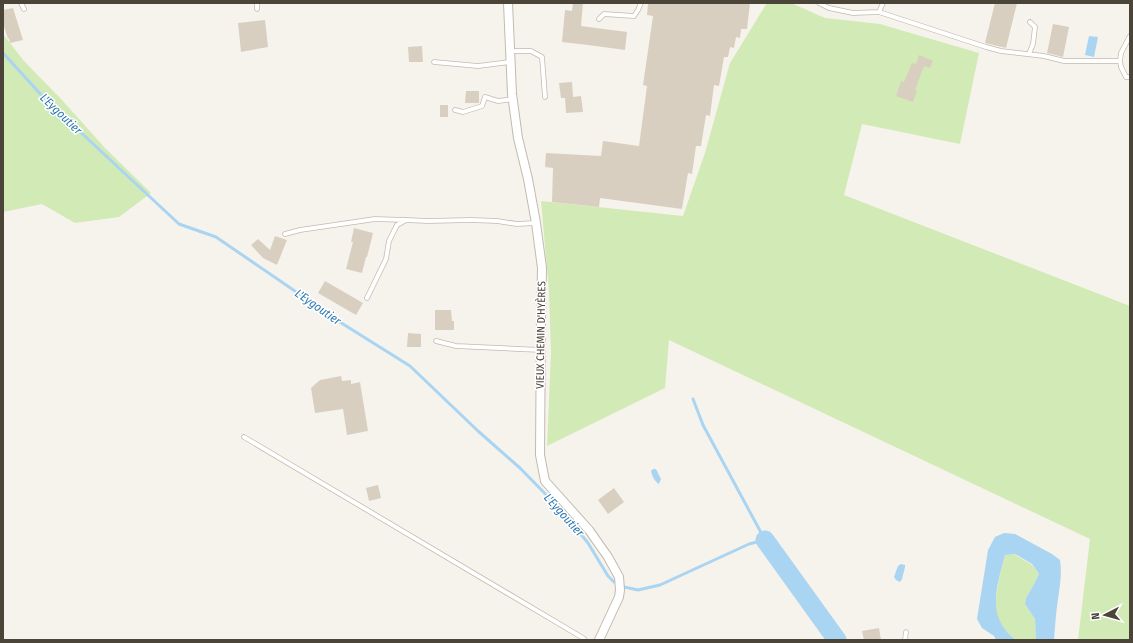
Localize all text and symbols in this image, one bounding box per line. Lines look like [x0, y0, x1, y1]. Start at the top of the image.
water label: L'Eygoutier [37, 91, 85, 138]
street label: VIEUX CHEMIN D'HYÈRES [533, 280, 548, 389]
water label: L'Eygoutier [292, 286, 344, 328]
water label: L'Eygoutier [541, 491, 587, 540]
north arrow [1085, 595, 1125, 635]
text: N [1089, 612, 1102, 620]

